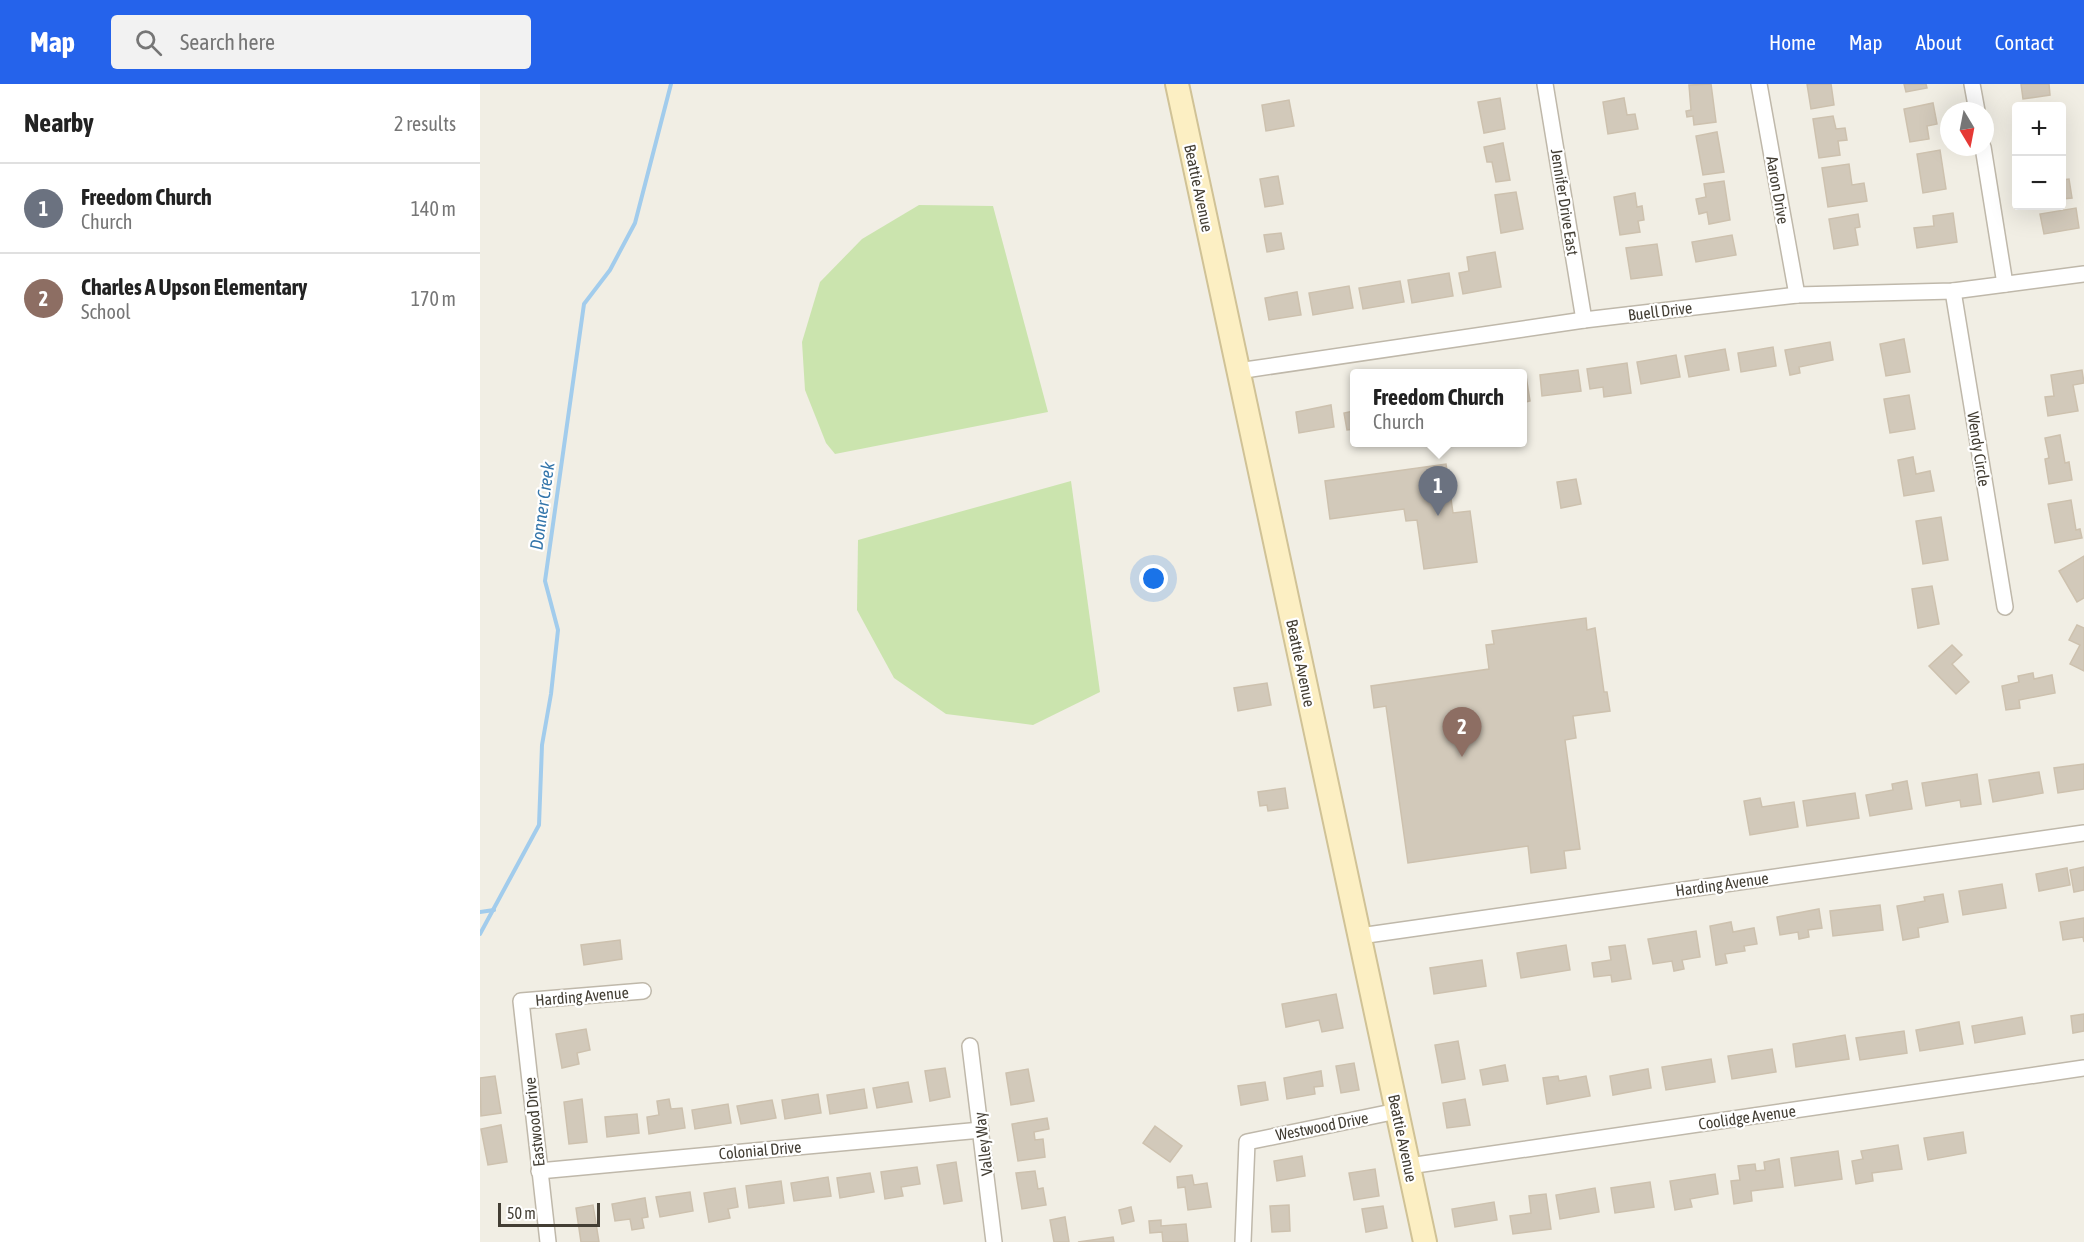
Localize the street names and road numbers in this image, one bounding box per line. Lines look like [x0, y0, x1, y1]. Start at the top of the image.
street label: Beattie Avenue [1181, 143, 1217, 233]
street label: Jennifer Drive East [1548, 147, 1582, 257]
street label: Aaron Drive [1763, 155, 1793, 225]
street label: Buell Drive [1627, 298, 1693, 324]
street label: Wendy Circle [1963, 410, 1994, 488]
street label: Beattie Avenue [1283, 618, 1319, 708]
street label: Harding Avenue [1674, 869, 1770, 900]
street label: Harding Avenue [534, 983, 630, 1010]
street label: Eastwood Drive [520, 1076, 548, 1168]
street label: Beattie Avenue [1385, 1093, 1421, 1183]
street label: Coolidge Avenue [1697, 1101, 1797, 1134]
street label: Westwood Drive [1274, 1108, 1370, 1144]
street label: Valley Way [970, 1111, 997, 1177]
street label: Colonial Drive [718, 1137, 802, 1163]

